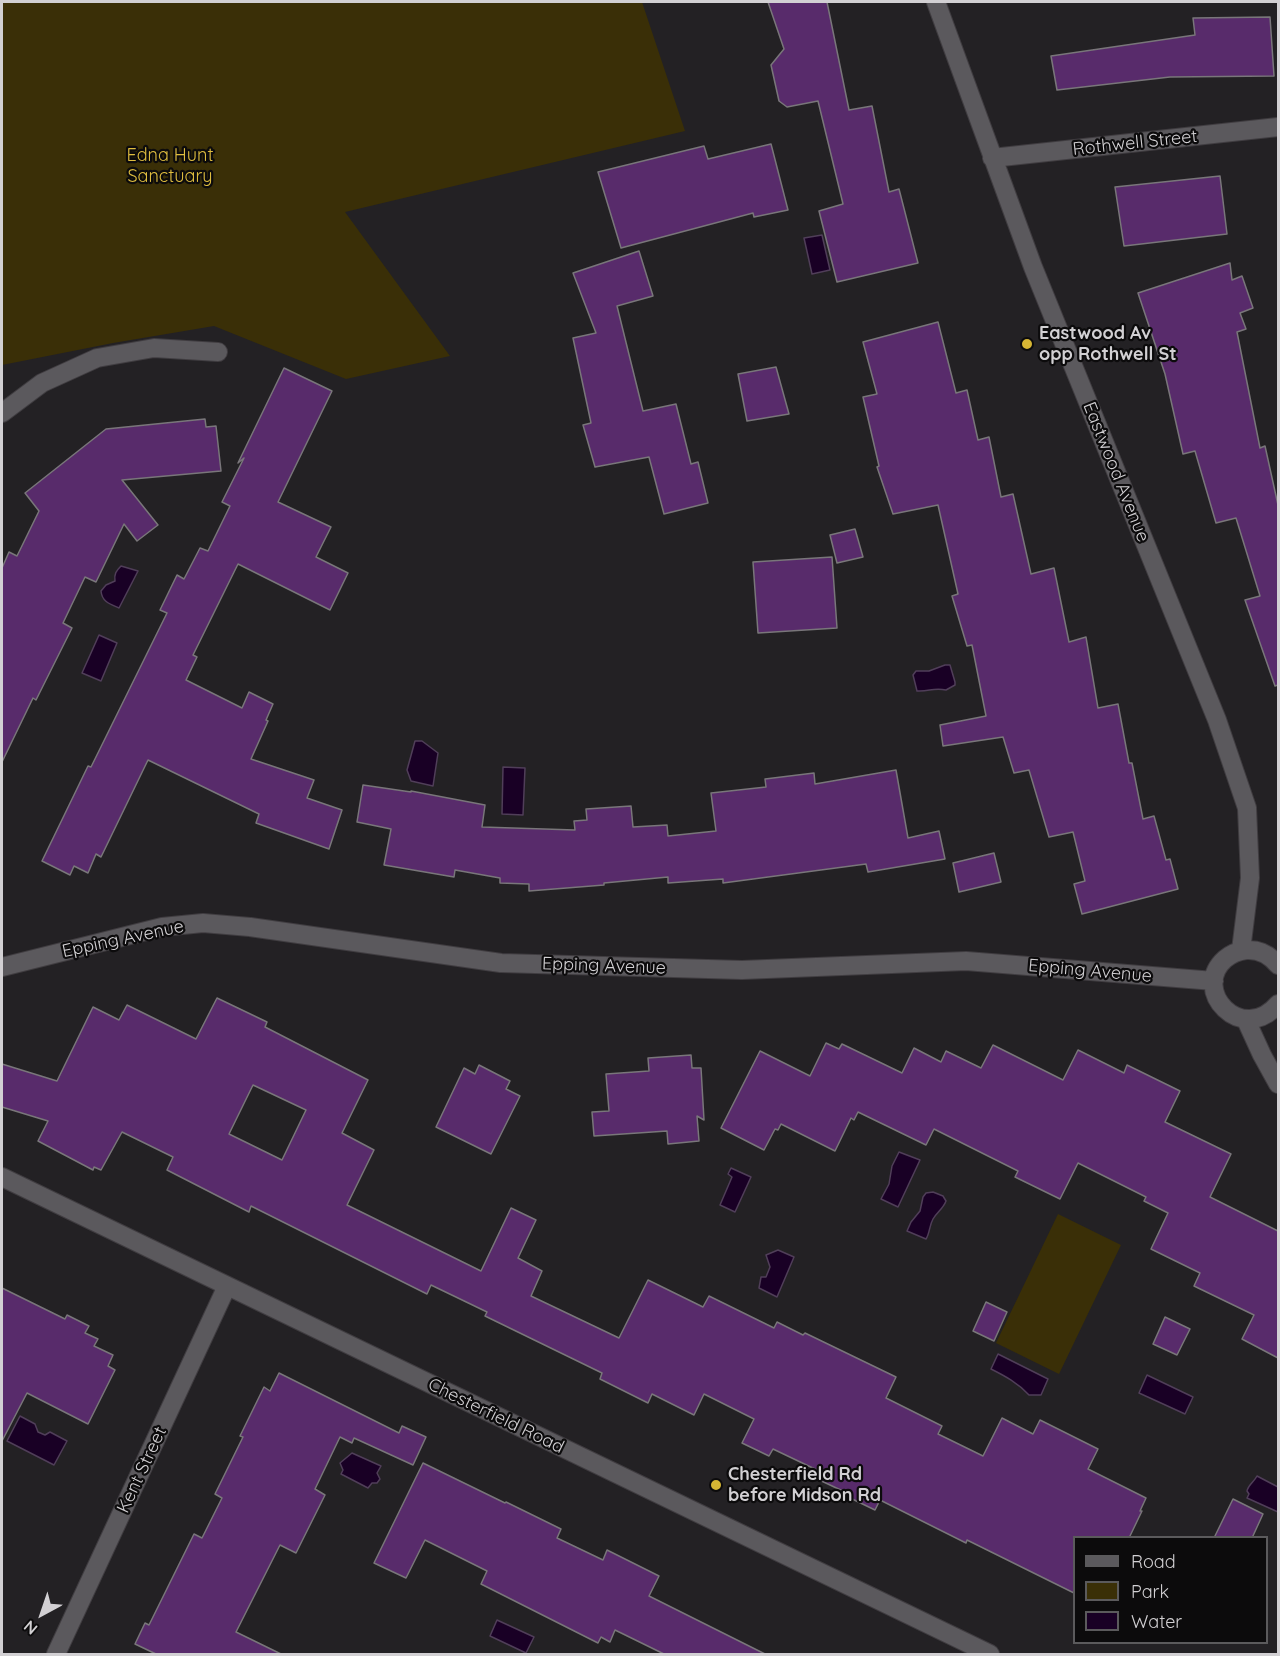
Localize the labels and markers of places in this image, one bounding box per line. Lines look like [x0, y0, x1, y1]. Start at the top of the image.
place label: Eastwood Av opp Rothwell St [1039, 323, 1177, 366]
marker: Eastwood Av opp Rothwell St [1020, 337, 1034, 351]
place label: Chesterfield Rd before Midson Rd [728, 1464, 881, 1506]
marker: Chesterfield Rd before Midson Rd [709, 1478, 723, 1492]

